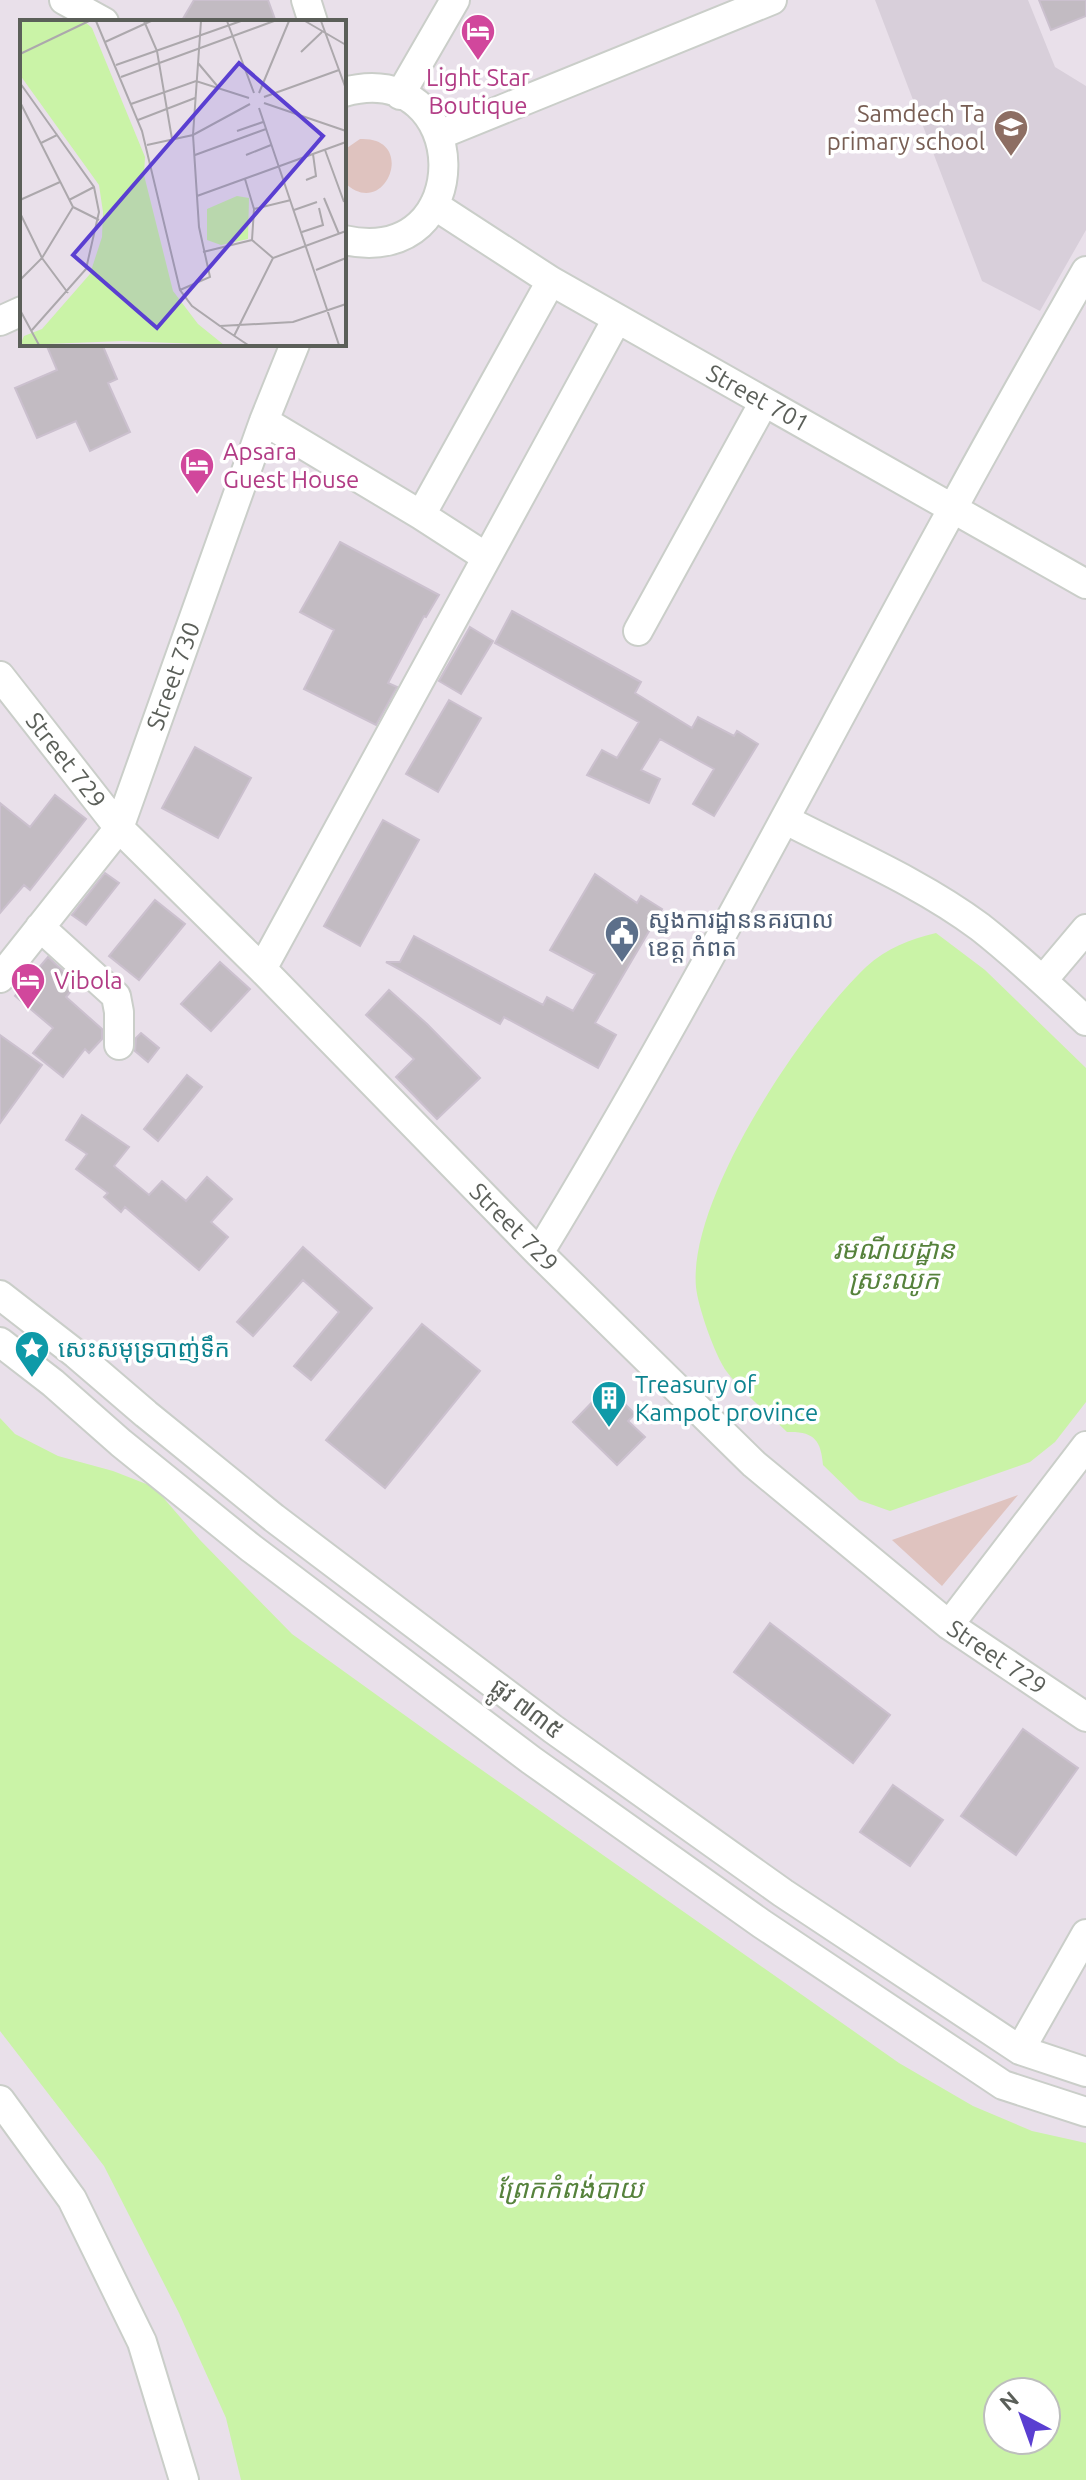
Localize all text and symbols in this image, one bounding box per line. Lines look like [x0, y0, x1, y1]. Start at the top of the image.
hotel icon: Light Star Boutique [459, 12, 497, 62]
inset map [20, 20, 346, 346]
place label: Light Star Boutique [426, 64, 530, 119]
place label: Samdech Ta primary school [827, 100, 985, 155]
school or university icon: Samdech Ta primary school [992, 108, 1030, 158]
street label: Street 701 [702, 359, 814, 437]
place label: Apsara Guest House [223, 438, 359, 493]
hotel icon: Apsara Guest House [178, 446, 216, 496]
street label: Street 730 [141, 618, 205, 734]
street label: Street 729 [21, 707, 111, 813]
place label: ស្នងការដ្ឋាននគរបាល ខេត្ត កំពត [648, 906, 834, 962]
public building icon: ស្នងការដ្ឋាននគរបាល ខេត្ត កំពត [603, 914, 641, 964]
hotel icon: Vibola [9, 961, 47, 1011]
place label: Vibola [54, 967, 123, 994]
street label: Street 729 [464, 1177, 564, 1277]
water label: រមណីយដ្ឋាន ស្រះឈូក [833, 1235, 956, 1296]
place icon: សេះសមុទ្របាញ់ទឹក [13, 1329, 51, 1379]
place label: សេះសមុទ្របាញ់ទឹក [58, 1334, 230, 1363]
place label: Treasury of Kampot province [635, 1371, 818, 1426]
building icon: Treasury of Kampot province [590, 1379, 628, 1429]
street label: Street 729 [943, 1614, 1051, 1700]
street label: ផ្លូវ ៧៣៥ [480, 1672, 568, 1751]
water label: ព្រែកកំពង់បាយ [497, 2174, 645, 2205]
north arrow [982, 2376, 1062, 2456]
text: N [994, 2386, 1023, 2415]

